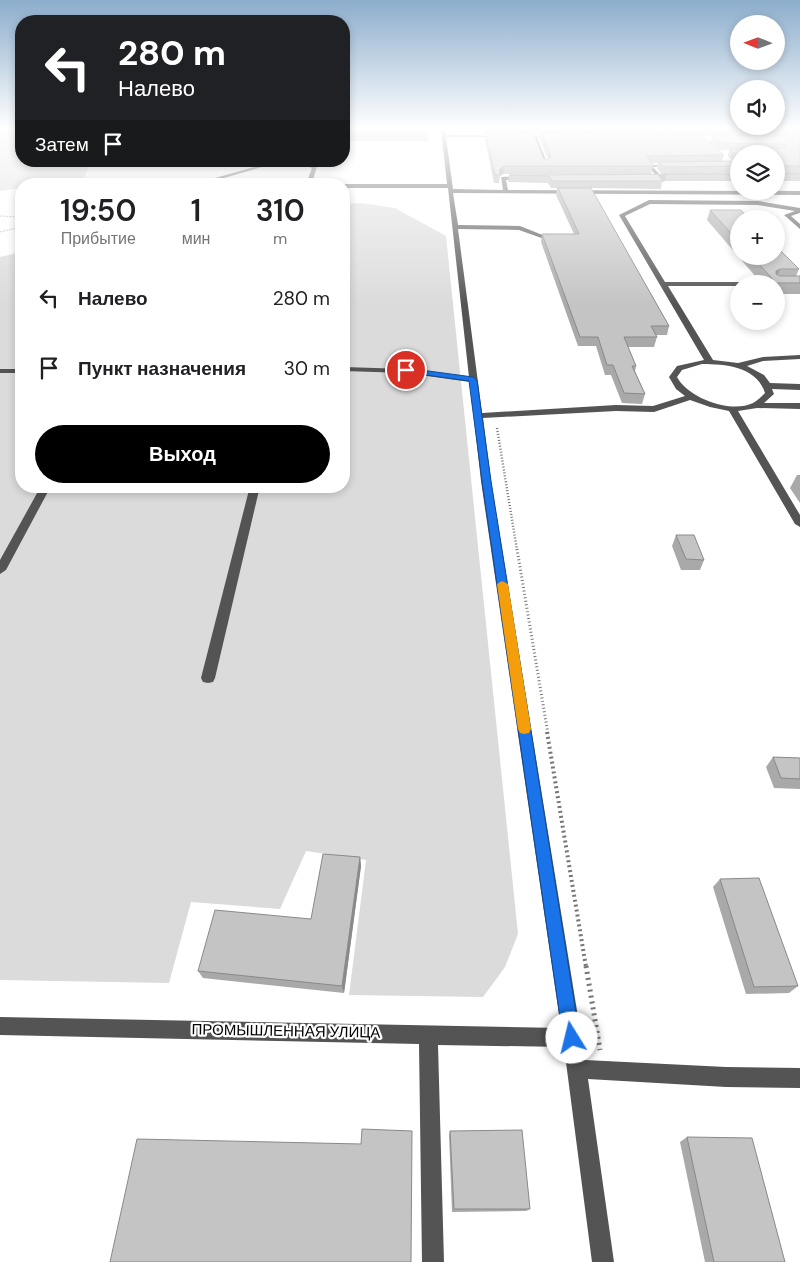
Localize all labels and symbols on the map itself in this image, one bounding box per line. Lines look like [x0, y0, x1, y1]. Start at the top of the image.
north arrow [730, 15, 785, 70]
pin [385, 349, 427, 391]
position arrow [545, 1011, 597, 1063]
street label: ПРОМЫШЛЕННАЯ УЛИЦА [191, 1019, 381, 1043]

